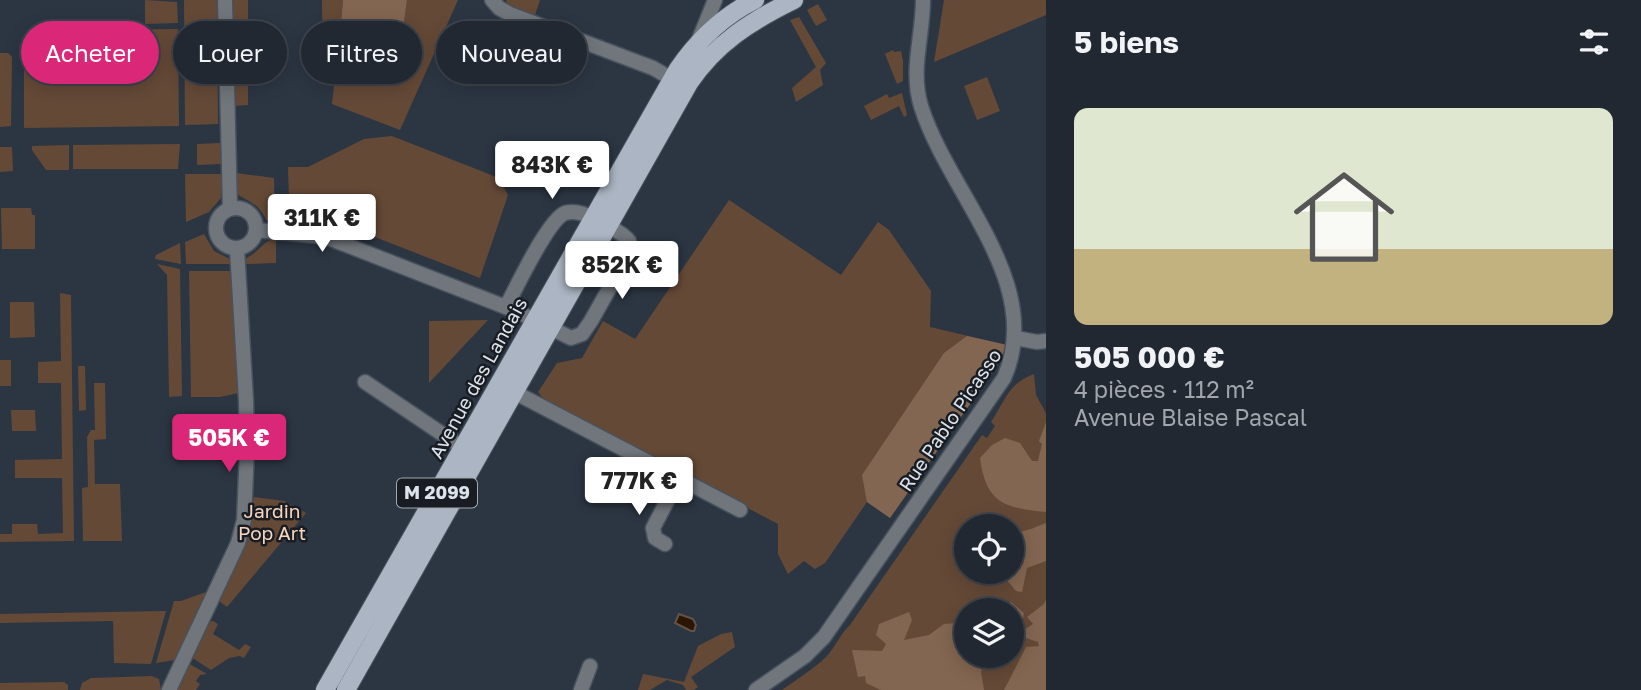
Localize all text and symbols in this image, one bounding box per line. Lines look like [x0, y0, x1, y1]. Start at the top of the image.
chip: Acheter [21, 21, 159, 84]
chip: Louer [173, 21, 287, 84]
chip: Filtres [301, 21, 422, 84]
chip: Nouveau [436, 21, 587, 84]
icon: filters [1575, 23, 1613, 61]
text: 5 biens [1074, 24, 1179, 60]
pin: 843K € [495, 142, 609, 201]
text: 843K € [511, 150, 593, 178]
icon: home [1281, 154, 1407, 280]
pin: 311K € [265, 194, 379, 254]
text: 311K € [284, 203, 360, 231]
pin: 852K € [565, 242, 679, 301]
text: 852K € [581, 250, 663, 278]
street label: Avenue des Landais [424, 293, 531, 462]
text: 505 000 € [1074, 339, 1225, 375]
street label: Rue Pablo Picasso [893, 344, 1006, 495]
text: 4 pièces · 112 m² [1074, 375, 1254, 403]
text: Avenue Blaise Pascal [1074, 403, 1307, 431]
pin: 505K € [172, 414, 286, 474]
text: 505K € [188, 423, 270, 451]
pin: 777K € [582, 458, 696, 517]
text: 777K € [601, 466, 677, 494]
road number: M 2099 [397, 478, 477, 508]
park label: Jardin Pop Art [238, 499, 306, 544]
map controls [954, 514, 1024, 668]
button: locate [954, 514, 1024, 584]
button: layers [954, 598, 1024, 668]

